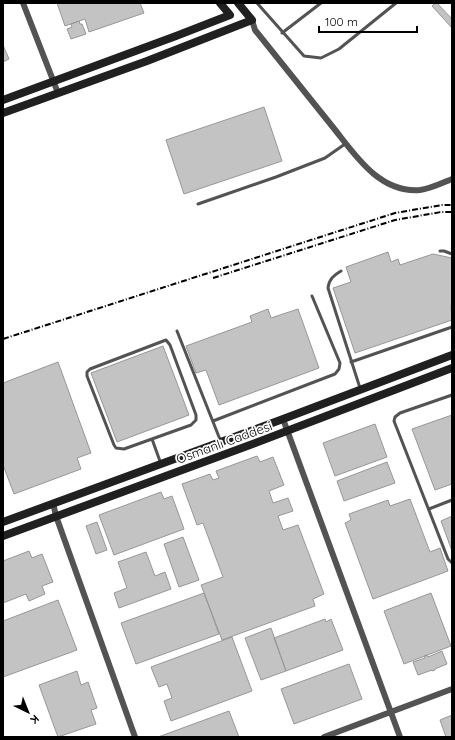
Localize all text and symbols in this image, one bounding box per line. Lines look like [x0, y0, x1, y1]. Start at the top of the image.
scale bar [319, 8, 417, 34]
text: 100 m [325, 14, 358, 29]
street label: Osmanlı Caddesi [174, 417, 274, 467]
north arrow [8, 692, 48, 732]
text: K [27, 712, 42, 727]

